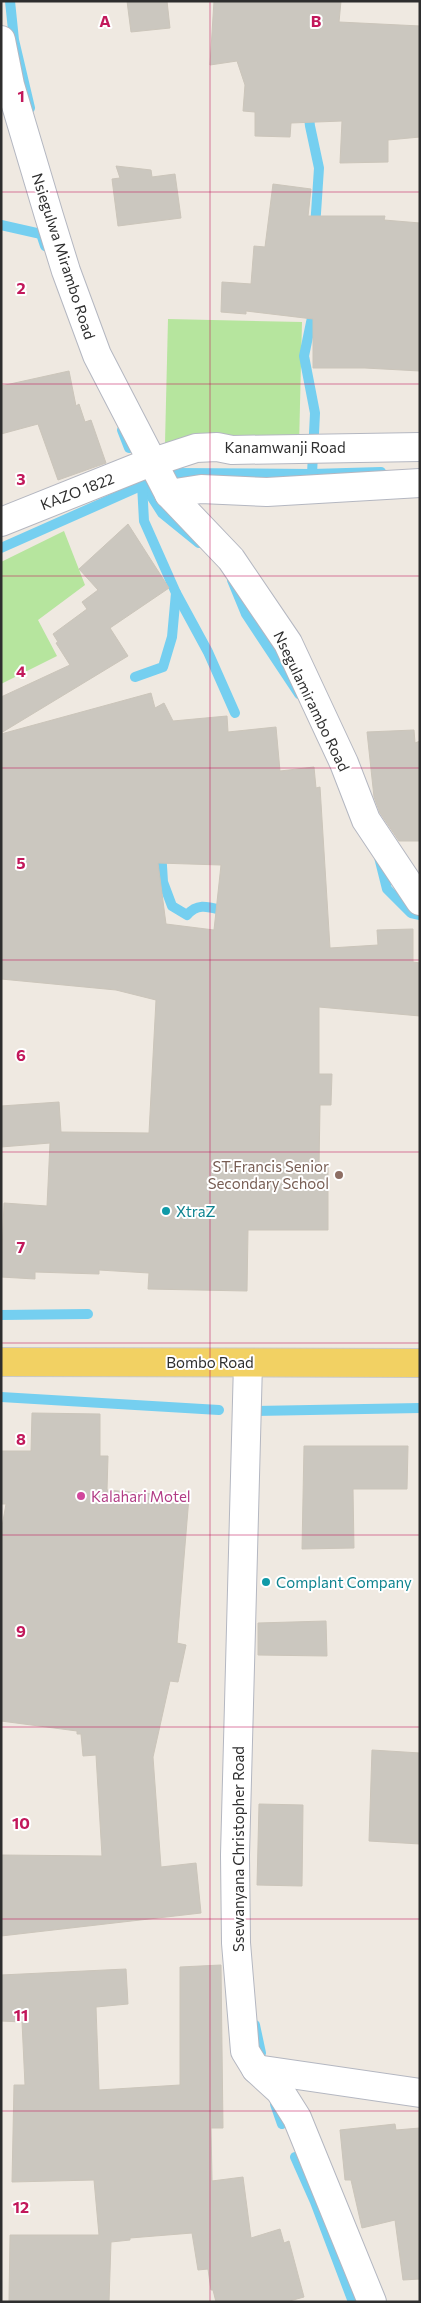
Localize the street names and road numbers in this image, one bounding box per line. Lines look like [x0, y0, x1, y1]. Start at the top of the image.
street label: Nsiegulwa Mirambo Road [29, 171, 99, 341]
street label: Kanamwanji Road [224, 438, 346, 456]
street label: KAZO 1822 [38, 469, 116, 513]
street label: Nsegulamirambo Road [270, 628, 354, 774]
street label: Bombo Road [166, 1353, 254, 1371]
street label: Ssewanyana Christopher Road [229, 1746, 247, 1952]

